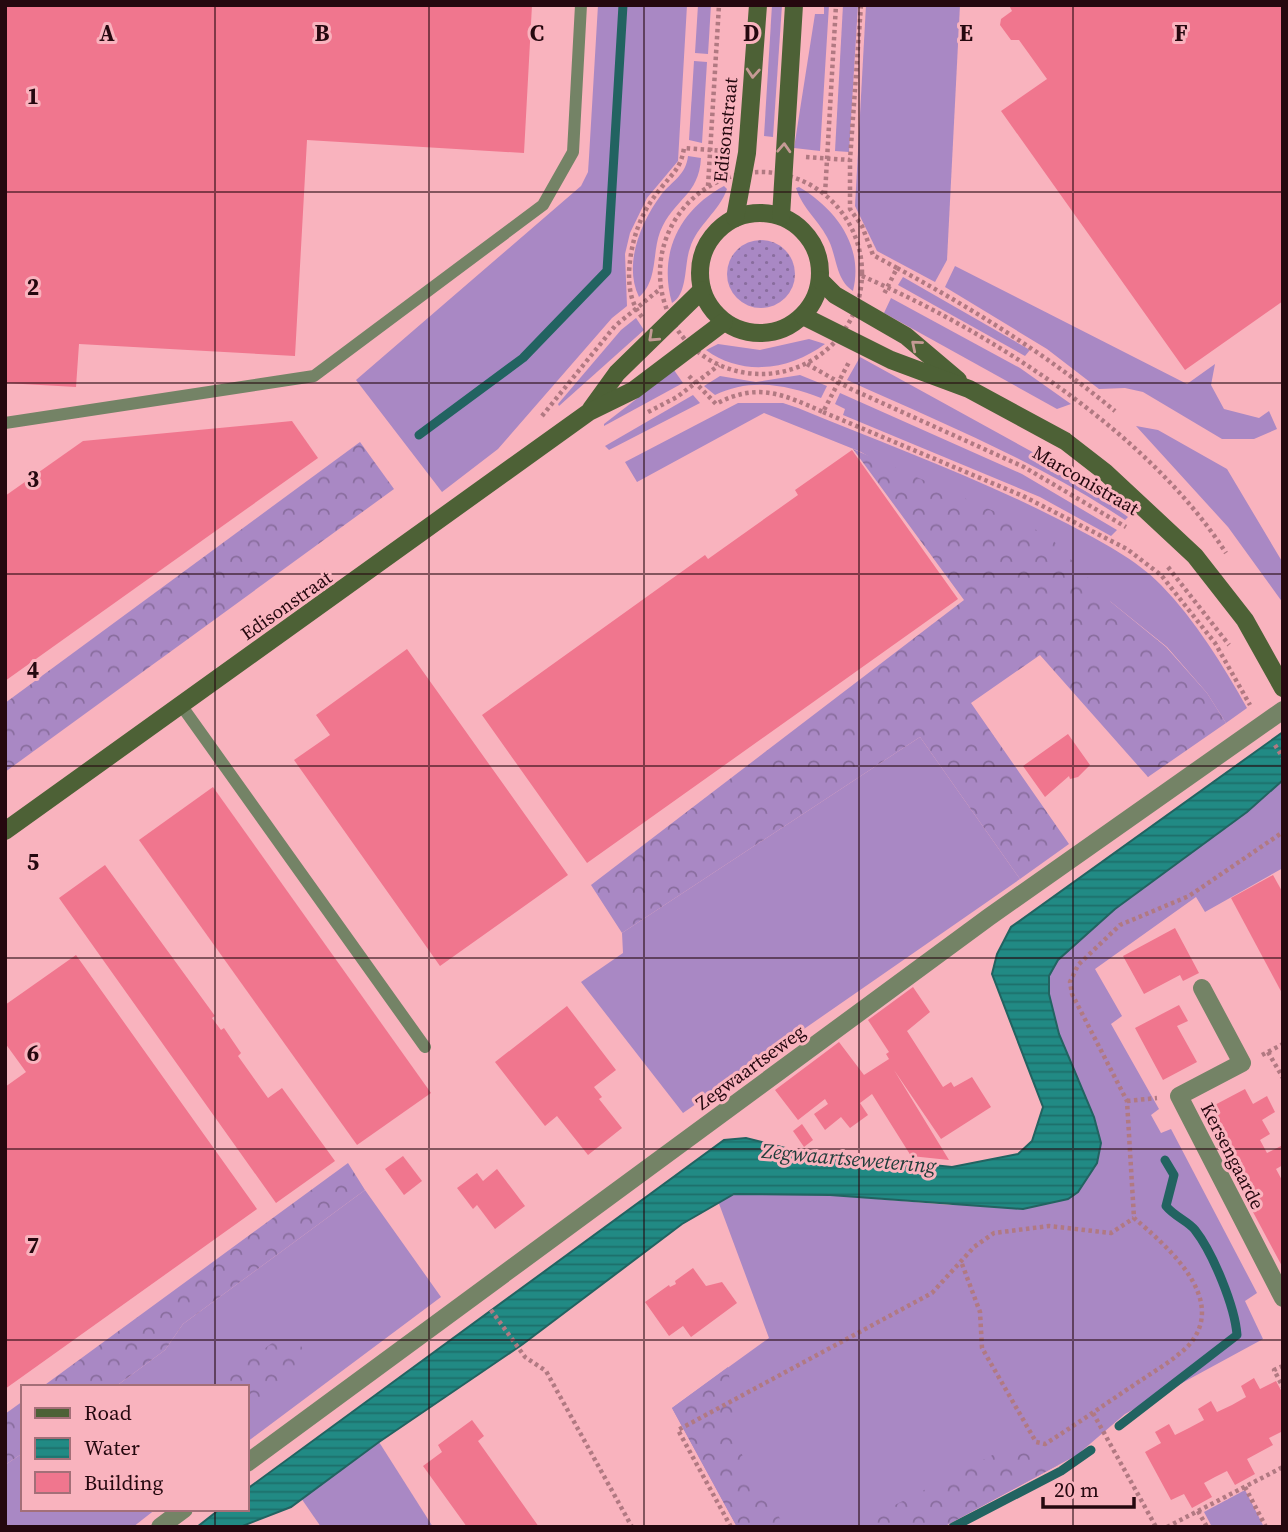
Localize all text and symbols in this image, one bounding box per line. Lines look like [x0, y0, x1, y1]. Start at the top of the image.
text: A [99, 17, 115, 49]
text: B [315, 17, 330, 49]
text: C [530, 17, 544, 49]
text: D [743, 17, 759, 49]
text: E [959, 17, 973, 49]
text: F [1174, 17, 1188, 49]
one-way arrow [746, 68, 761, 79]
street label: Edisonstraat [707, 75, 744, 184]
text: 1 [27, 80, 39, 112]
one-way arrow [776, 142, 791, 153]
text: 2 [27, 271, 39, 303]
one-way arrow [648, 329, 661, 342]
one-way arrow [912, 341, 925, 353]
street label: Marconistraat [1028, 439, 1145, 521]
text: 3 [27, 463, 39, 495]
street label: Edisonstraat [235, 564, 337, 646]
text: 4 [27, 654, 39, 686]
text: 5 [27, 846, 39, 878]
street label: Zegwaartseweg [690, 1018, 810, 1116]
text: 6 [27, 1037, 39, 1069]
street label: Kersengaarde [1195, 1098, 1271, 1214]
water label: Zegwaartsewetering [760, 1136, 938, 1180]
text: 7 [27, 1229, 39, 1261]
legend [21, 1385, 248, 1511]
text: Road [84, 1398, 132, 1427]
text: Water [84, 1433, 140, 1462]
scale bar [1043, 1466, 1134, 1510]
text: Building [84, 1468, 163, 1497]
text: 20 m [1054, 1475, 1099, 1504]

